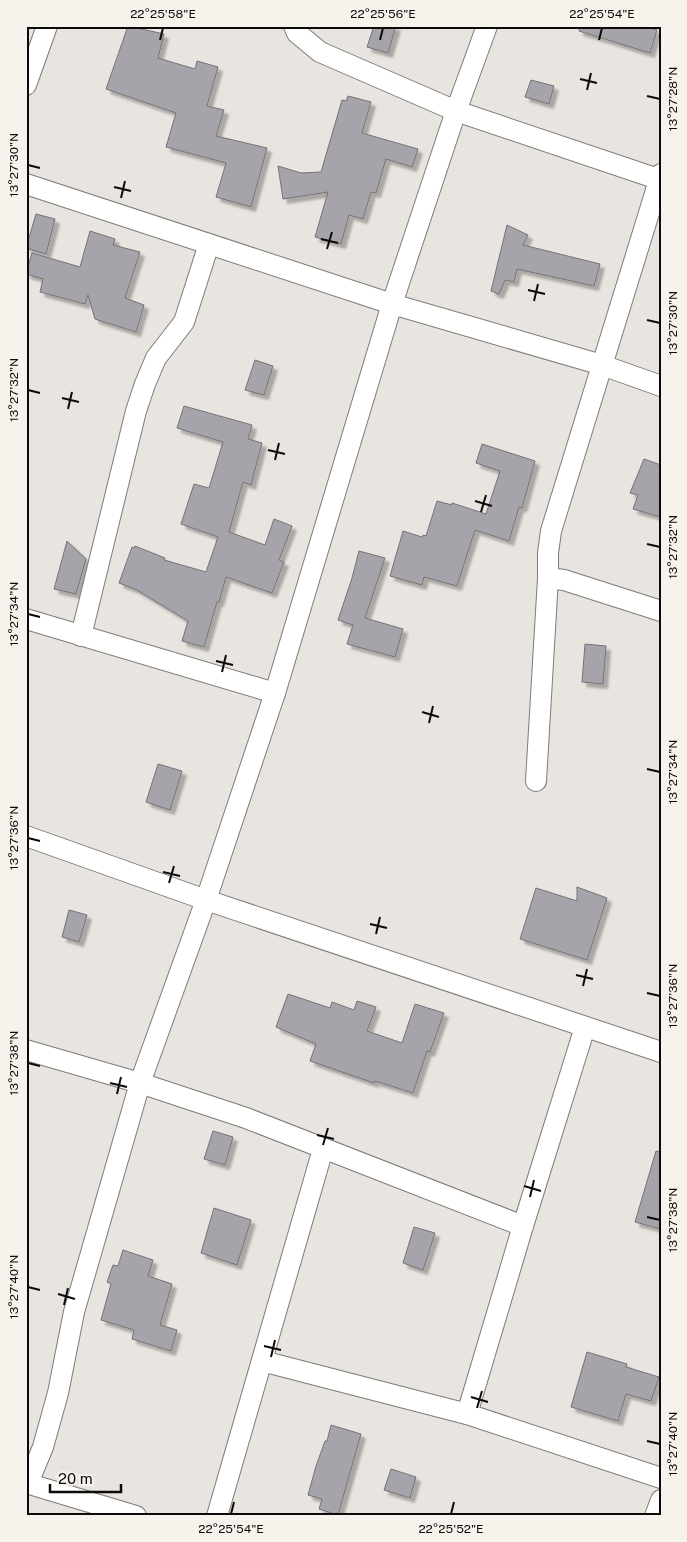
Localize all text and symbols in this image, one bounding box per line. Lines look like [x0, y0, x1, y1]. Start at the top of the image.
text: 22°25'58"E [130, 7, 196, 21]
text: 22°25'56"E [350, 7, 416, 21]
text: 22°25'54"E [569, 7, 635, 21]
text: 13°27'28"N [666, 67, 680, 131]
text: 13°27'30"N [7, 133, 21, 197]
text: 13°27'30"N [666, 291, 680, 355]
text: 13°27'32"N [7, 358, 21, 422]
text: 13°27'32"N [666, 515, 680, 579]
text: 13°27'34"N [7, 582, 21, 646]
text: 13°27'34"N [666, 740, 680, 804]
text: 13°27'36"N [7, 806, 21, 870]
text: 13°27'36"N [666, 964, 680, 1028]
text: 13°27'38"N [7, 1031, 21, 1095]
text: 13°27'38"N [666, 1188, 680, 1252]
text: 13°27'40"N [7, 1255, 21, 1319]
text: 13°27'40"N [666, 1412, 680, 1476]
scale bar [50, 1462, 121, 1494]
text: 20 m [58, 1470, 93, 1487]
text: 22°25'54"E [198, 1522, 264, 1536]
text: 22°25'52"E [418, 1522, 484, 1536]

